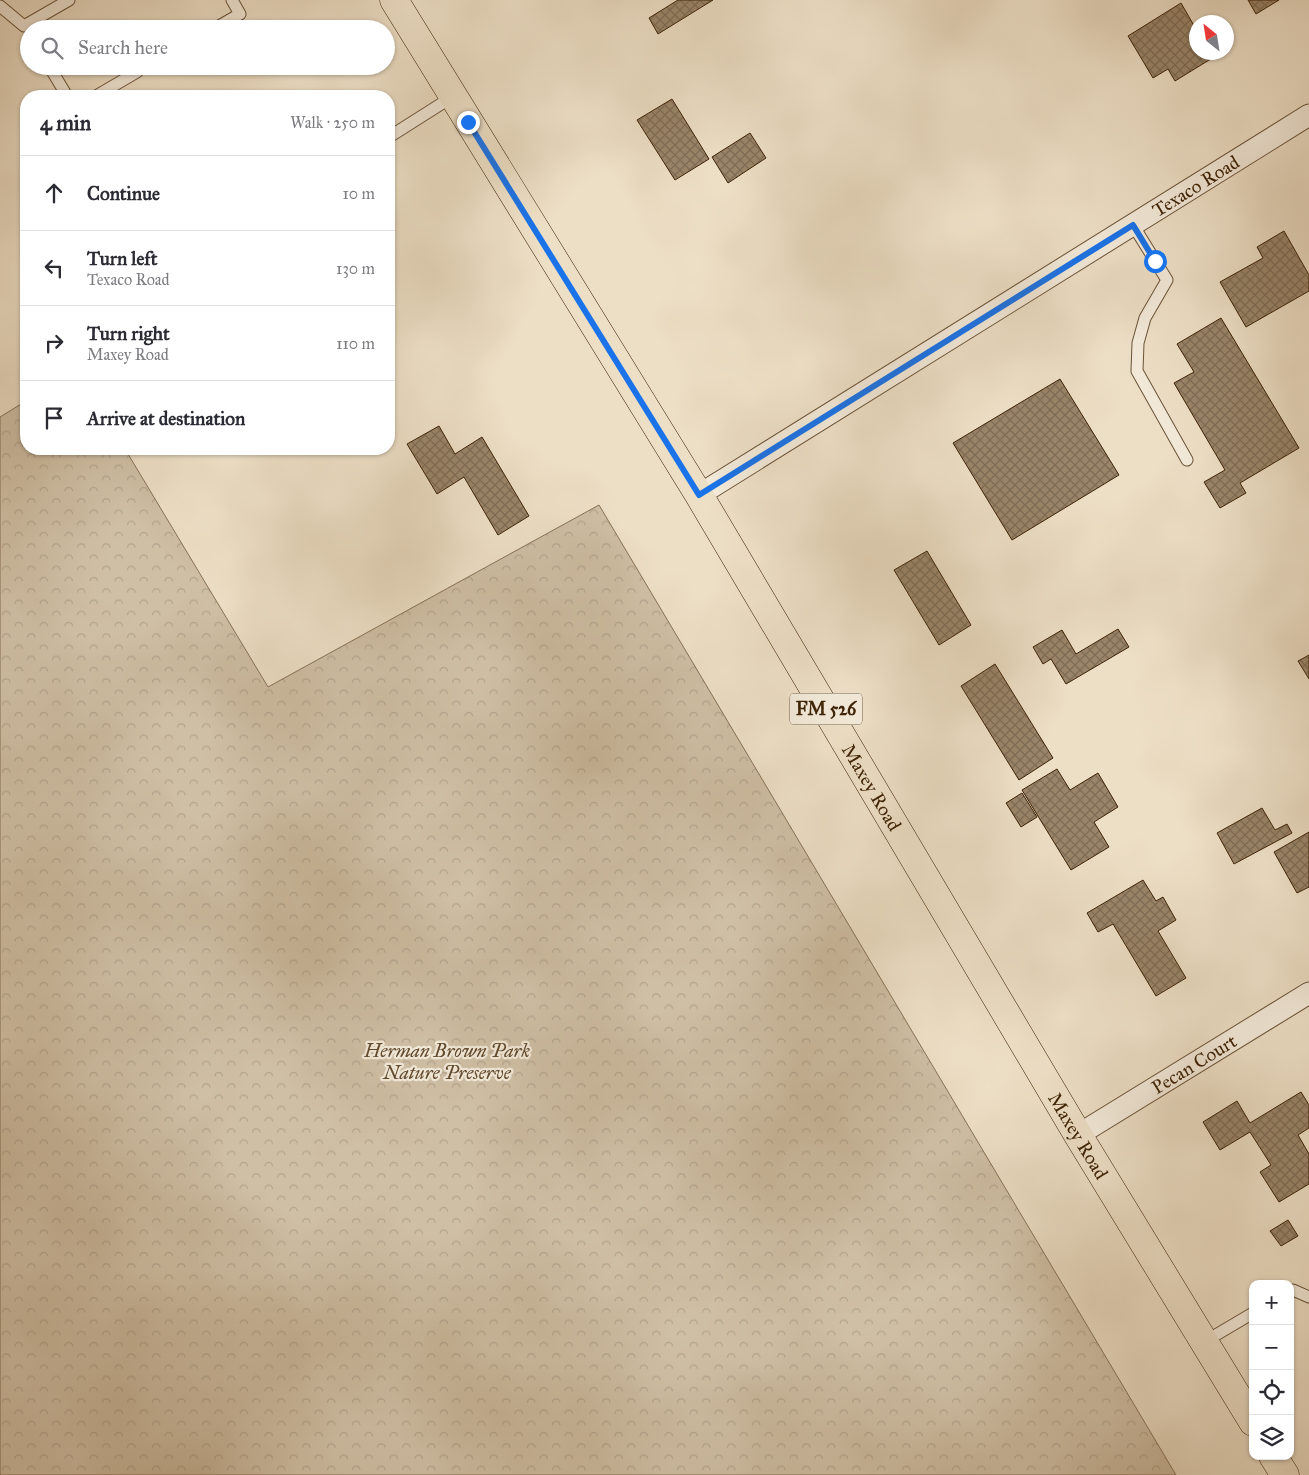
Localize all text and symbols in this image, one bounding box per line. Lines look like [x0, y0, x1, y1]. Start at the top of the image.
north arrow [1189, 15, 1234, 60]
search box [20, 20, 395, 75]
icon: search [38, 34, 66, 62]
text: Search here [78, 36, 168, 59]
text: 4 min [40, 110, 91, 136]
route end [457, 111, 480, 134]
text: Walk · 250 m [290, 113, 375, 132]
street label: Texaco Road [1148, 150, 1244, 222]
icon: ahead [40, 179, 68, 207]
text: Continue [87, 182, 160, 205]
text: 10 m [343, 184, 375, 203]
text: Turn left [87, 247, 157, 270]
route start [1144, 250, 1167, 273]
icon: left [40, 254, 68, 282]
text: 130 m [336, 259, 375, 278]
text: Texaco Road [87, 270, 170, 289]
text: Turn right [87, 322, 170, 345]
icon: right [40, 329, 68, 357]
text: 110 m [336, 334, 375, 353]
text: Maxey Road [87, 345, 169, 364]
icon: arrive [40, 404, 68, 432]
text: Arrive at destination [87, 407, 245, 430]
road number: FM 526 [790, 694, 862, 724]
street label: Maxey Road [837, 740, 906, 836]
street label: Pecan Court [1147, 1029, 1241, 1099]
park label: Herman Brown Park Nature Preserve [363, 1039, 531, 1084]
street label: Maxey Road [1043, 1088, 1113, 1184]
map controls [1249, 1280, 1294, 1460]
button: + [1249, 1280, 1294, 1325]
button: − [1249, 1325, 1294, 1370]
button: locate [1249, 1370, 1294, 1415]
button: layers [1249, 1415, 1294, 1460]

